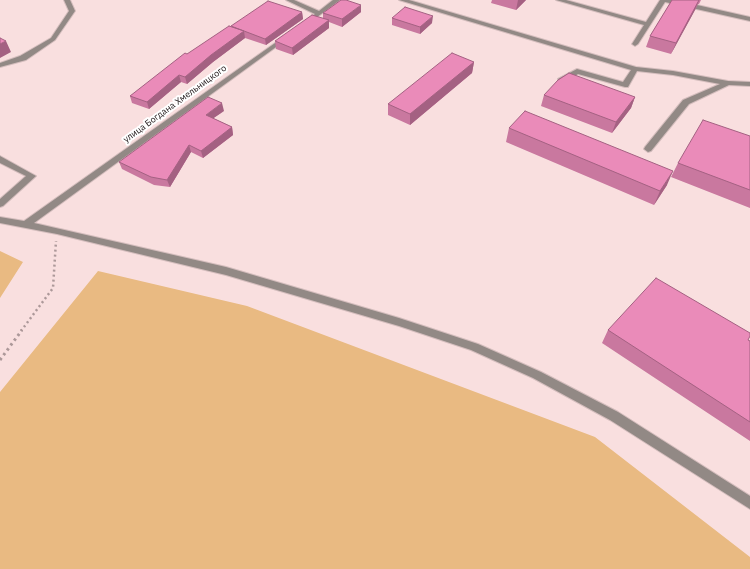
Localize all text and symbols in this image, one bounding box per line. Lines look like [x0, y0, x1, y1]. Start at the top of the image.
street label: улица Богдана Хмельницкого [121, 63, 229, 145]

